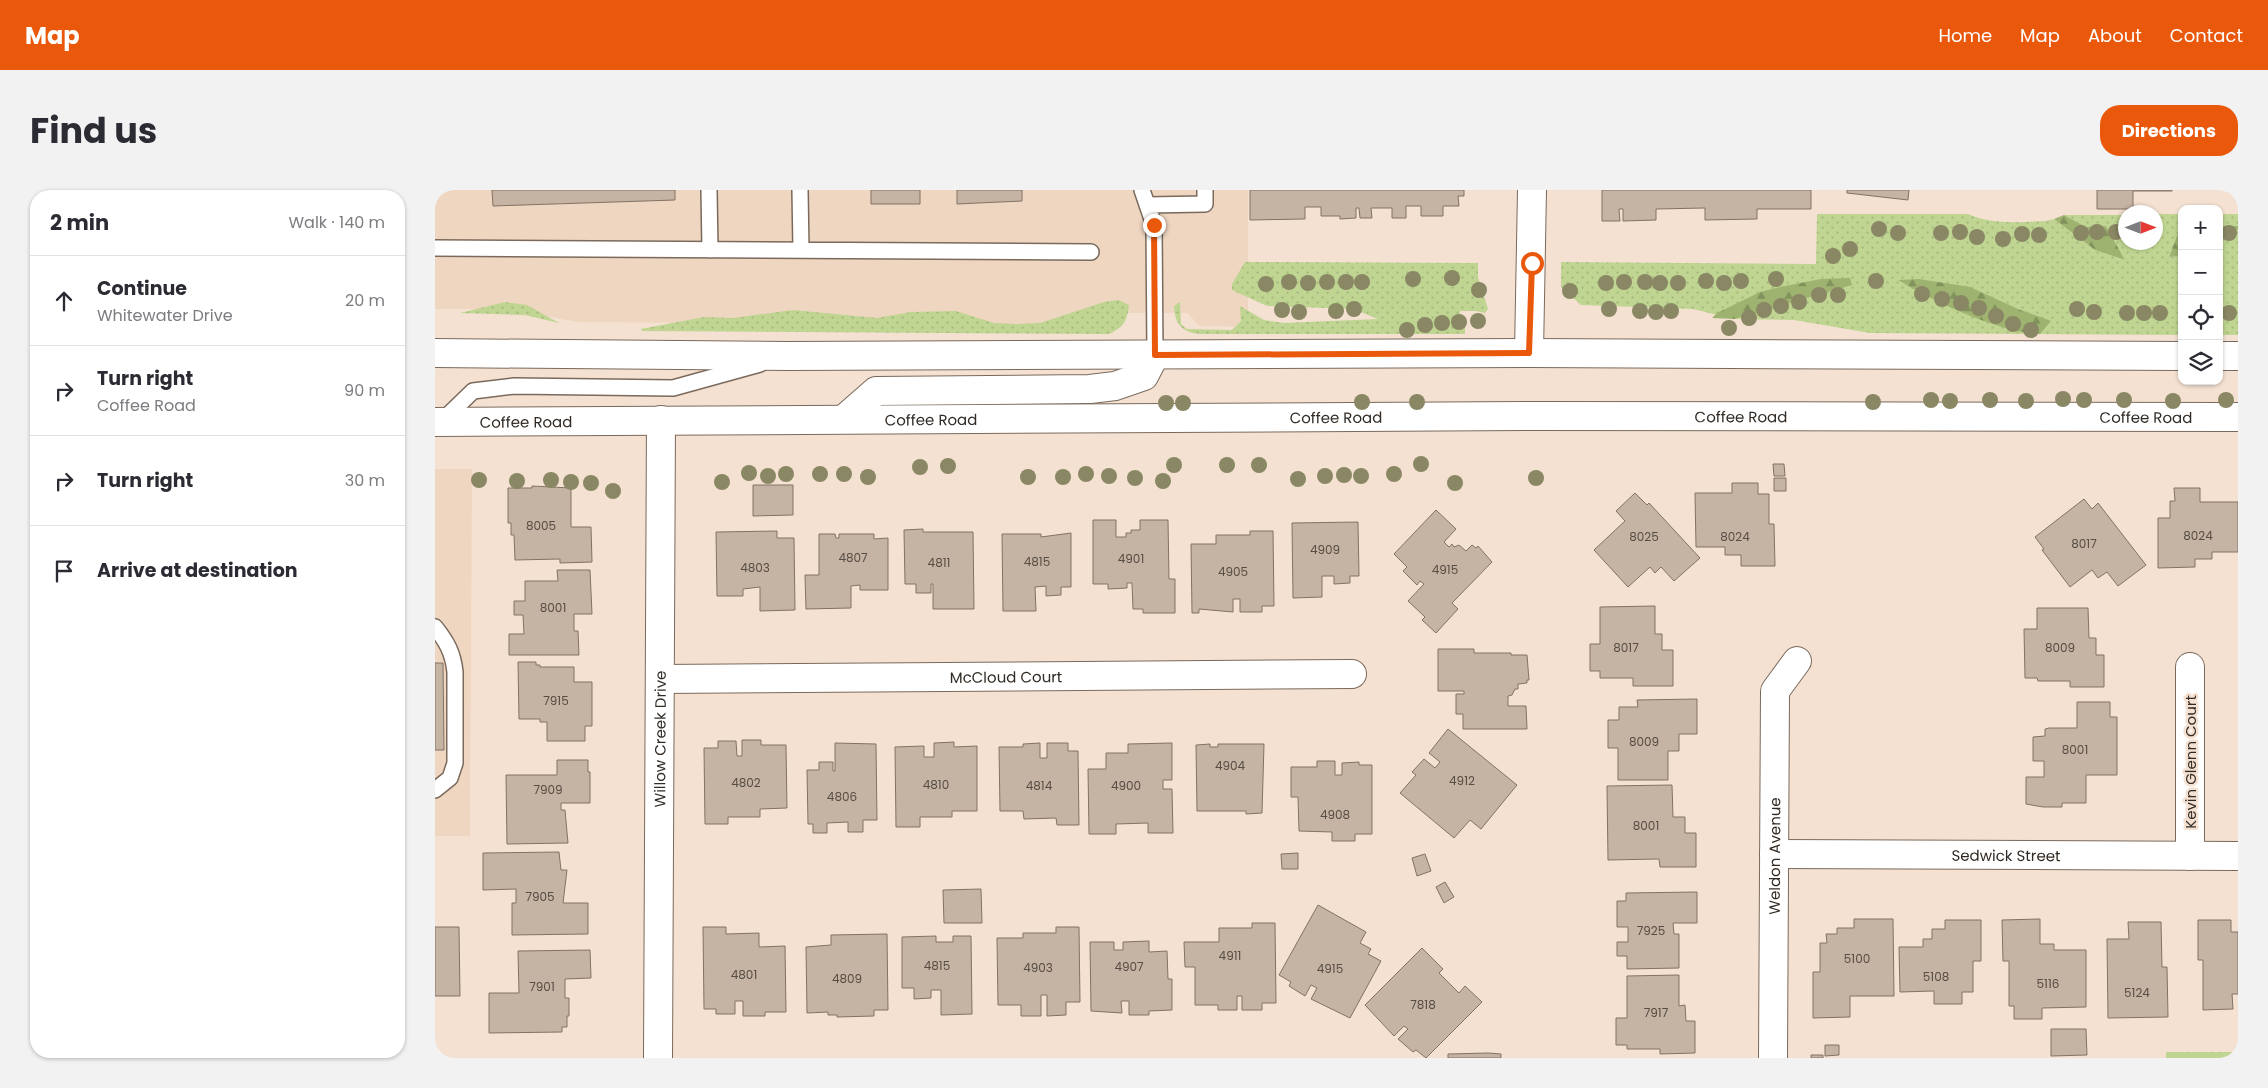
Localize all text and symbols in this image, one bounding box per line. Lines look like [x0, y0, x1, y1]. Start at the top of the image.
text: Map [25, 19, 80, 52]
text: Home [1938, 23, 1992, 48]
text: Map [2020, 23, 2060, 48]
text: About [2088, 23, 2142, 48]
text: Contact [2170, 23, 2243, 48]
button: Directions [2100, 105, 2238, 156]
text: Find us [30, 106, 157, 155]
north arrow [2118, 205, 2163, 250]
map controls [2178, 205, 2223, 385]
button: + [2178, 205, 2223, 250]
text: 2 min [50, 208, 109, 237]
text: Walk · 140 m [288, 211, 385, 234]
route end [1143, 214, 1166, 237]
button: − [2178, 250, 2223, 295]
route start [1521, 252, 1544, 275]
text: Continue [97, 275, 187, 302]
icon: ahead [50, 287, 78, 315]
text: 20 m [345, 289, 385, 312]
button: locate [2178, 295, 2223, 340]
text: Whitewater Drive [97, 304, 233, 327]
button: layers [2178, 340, 2223, 385]
text: Turn right [97, 365, 193, 392]
icon: right [50, 377, 78, 405]
text: 90 m [344, 379, 385, 402]
text: Coffee Road [97, 394, 196, 417]
street label: Coffee Road [1290, 406, 1382, 428]
street label: Coffee Road [1695, 406, 1787, 427]
street label: Coffee Road [2100, 406, 2192, 427]
street label: Coffee Road [885, 409, 977, 430]
street label: Coffee Road [480, 411, 572, 432]
icon: right [50, 467, 78, 495]
text: Turn right [97, 467, 193, 494]
text: 30 m [345, 469, 385, 492]
house number: 8005 [526, 517, 556, 534]
house number: 8024 [2183, 527, 2213, 544]
house number: 8025 [1629, 528, 1659, 545]
house number: 8024 [1720, 528, 1750, 545]
house number: 8017 [2071, 535, 2097, 552]
house number: 4909 [1310, 541, 1340, 558]
house number: 4807 [838, 549, 868, 566]
house number: 4901 [1118, 550, 1144, 567]
house number: 4815 [1024, 553, 1050, 570]
house number: 4811 [928, 554, 950, 571]
icon: arrive [50, 557, 78, 585]
text: Arrive at destination [97, 557, 298, 584]
house number: 4803 [740, 559, 770, 576]
house number: 4915 [1432, 561, 1458, 578]
house number: 4905 [1218, 563, 1248, 580]
house number: 8001 [540, 599, 566, 616]
house number: 8017 [1613, 639, 1639, 656]
house number: 8009 [2045, 639, 2075, 656]
street label: McCloud Court [950, 666, 1062, 687]
street label: Willow Creek Drive [649, 670, 670, 808]
house number: 7915 [543, 692, 569, 709]
street label: Kevin Glenn Court [2180, 695, 2201, 829]
house number: 8009 [1629, 733, 1659, 750]
house number: 8001 [2062, 741, 2088, 758]
house number: 4904 [1215, 757, 1246, 774]
house number: 4912 [1449, 772, 1475, 789]
house number: 4802 [731, 774, 761, 791]
house number: 4810 [923, 776, 949, 793]
house number: 4814 [1026, 777, 1053, 794]
house number: 4900 [1111, 777, 1141, 794]
house number: 7909 [533, 781, 563, 798]
house number: 4806 [827, 788, 857, 805]
street label: Weldon Avenue [1763, 797, 1785, 915]
house number: 4908 [1320, 806, 1350, 823]
house number: 8001 [1633, 817, 1659, 834]
street label: Sedwick Street [1951, 844, 2061, 866]
house number: 7905 [525, 888, 555, 905]
house number: 7925 [1637, 922, 1665, 939]
house number: 4911 [1219, 947, 1241, 964]
house number: 5100 [1844, 950, 1870, 967]
house number: 4815 [924, 957, 950, 974]
house number: 4907 [1114, 958, 1144, 975]
house number: 4903 [1023, 959, 1053, 976]
house number: 4915 [1317, 960, 1343, 977]
house number: 4801 [731, 966, 757, 983]
house number: 5108 [1923, 968, 1949, 985]
house number: 4809 [832, 970, 862, 987]
house number: 5116 [2037, 975, 2059, 992]
house number: 7901 [529, 978, 555, 995]
house number: 5124 [2124, 984, 2150, 1001]
house number: 7818 [1410, 996, 1436, 1013]
house number: 7917 [1644, 1004, 1669, 1021]

